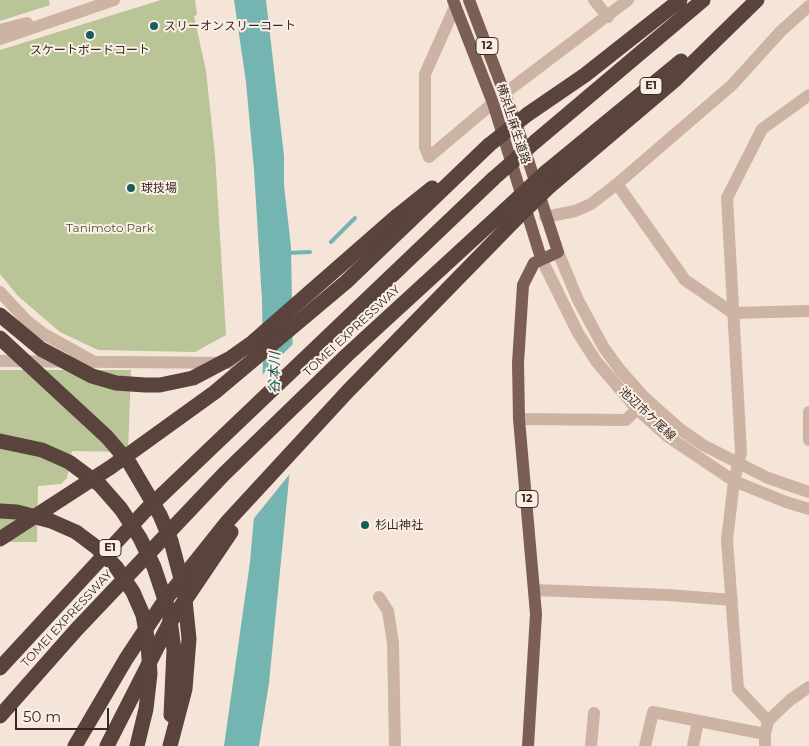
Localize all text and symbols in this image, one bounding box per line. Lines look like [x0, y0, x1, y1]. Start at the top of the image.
place label: スリーオンスリーコート [164, 19, 296, 33]
marker: スリーオンスリーコート [148, 20, 160, 32]
marker: スケートボードコート [84, 29, 96, 41]
road number: 12 [476, 37, 498, 54]
place label: スケートボードコート [30, 43, 150, 57]
road number: E1 [640, 78, 662, 94]
street label: 横浜上麻生道路 [493, 82, 533, 166]
place label: 球技場 [141, 181, 177, 195]
marker: 球技場 [125, 182, 137, 194]
park label: Tanimoto Park [66, 221, 154, 235]
street label: TOMEI EXPRESSWAY [301, 282, 403, 380]
water label: 谷本川 [266, 352, 284, 394]
street label: 池辺市ケ尾線 [616, 384, 678, 444]
road number: 12 [516, 490, 538, 508]
place label: 杉山神社 [375, 518, 423, 532]
marker: 杉山神社 [359, 519, 371, 531]
road number: E1 [99, 540, 121, 556]
street label: TOMEI EXPRESSWAY [18, 568, 116, 670]
scale bar [18, 698, 111, 730]
text: 50 m [23, 707, 61, 726]

